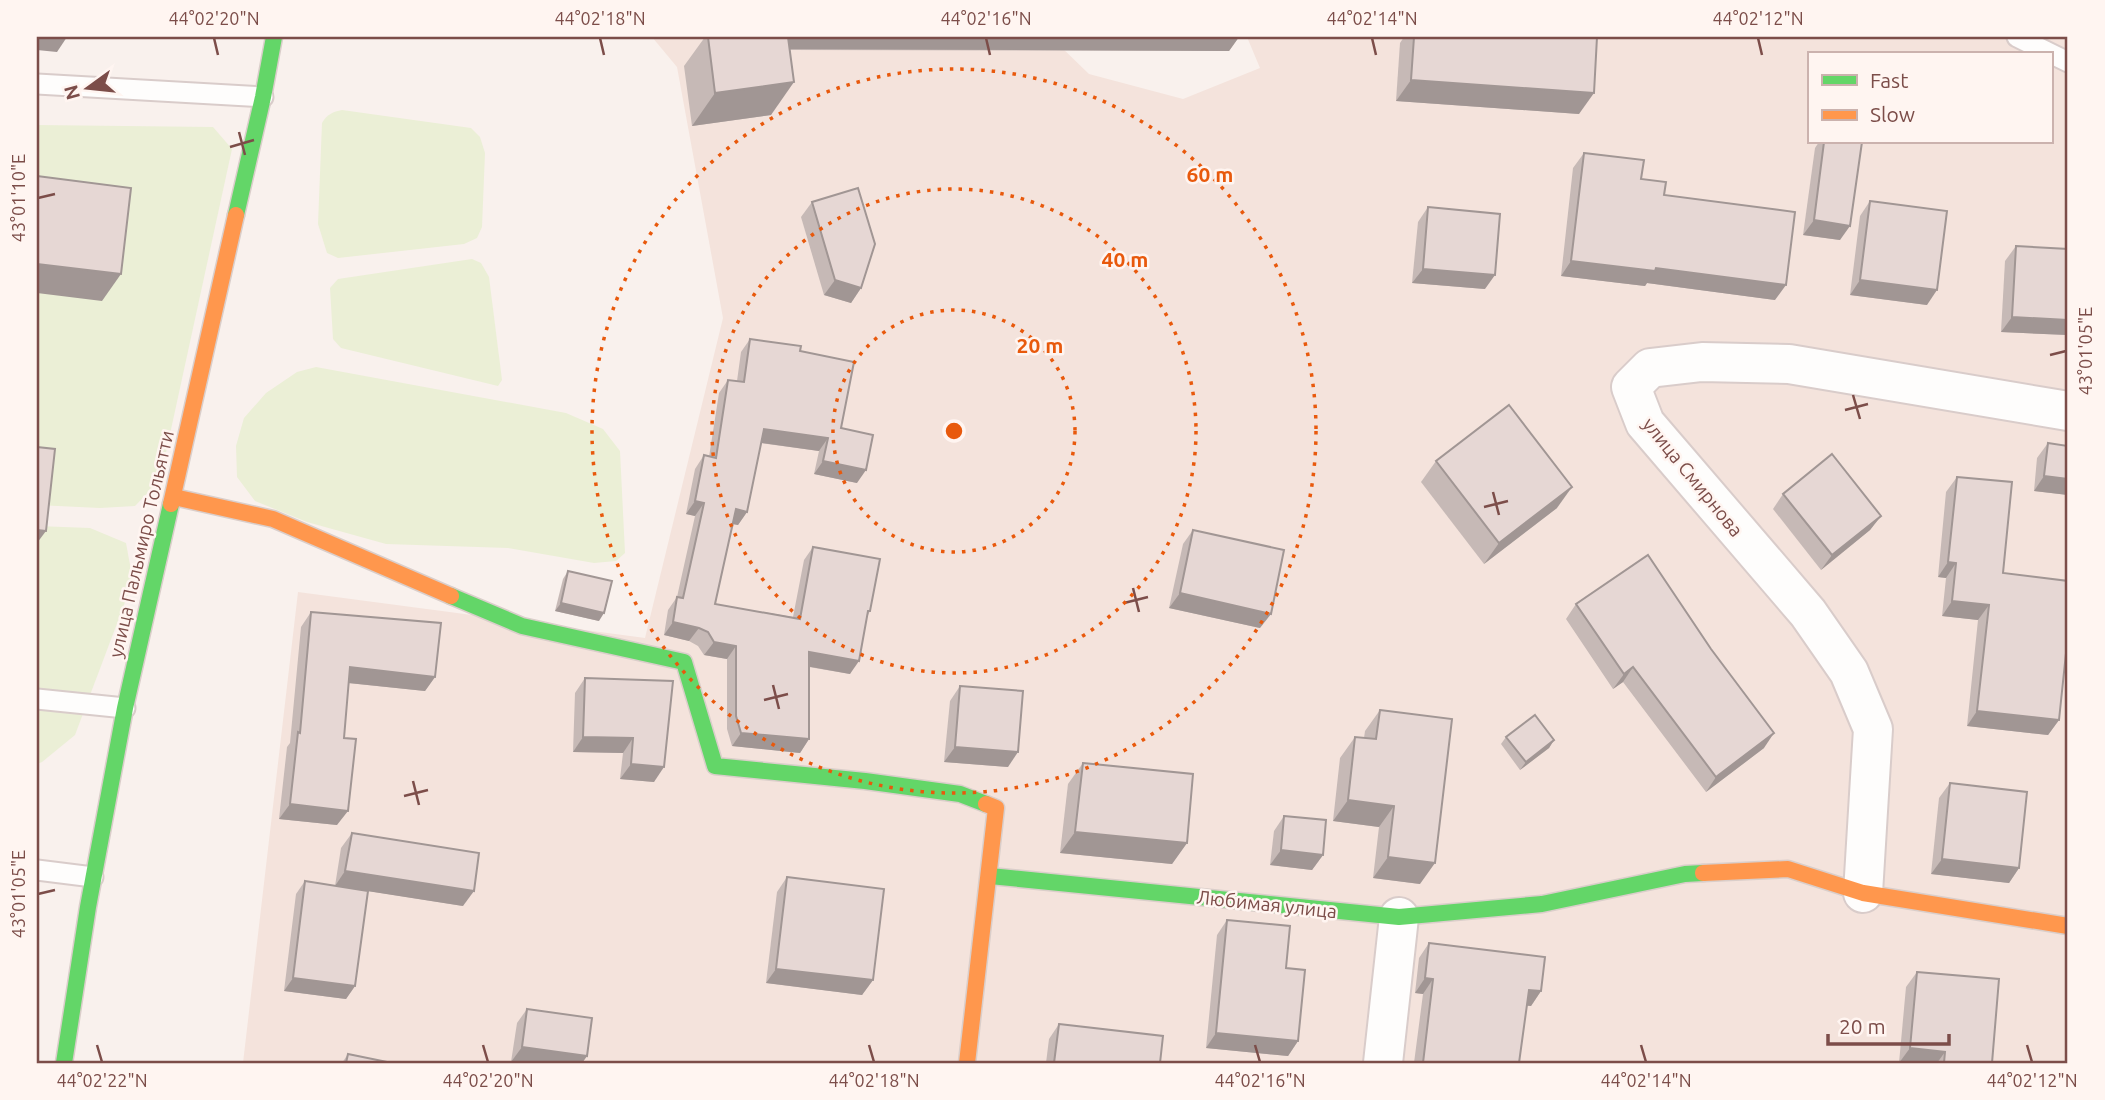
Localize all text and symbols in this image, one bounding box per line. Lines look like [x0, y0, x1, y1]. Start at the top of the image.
text: 44°02'20"N [168, 8, 260, 28]
text: 44°02'18"N [554, 8, 646, 28]
text: 44°02'16"N [940, 8, 1032, 28]
text: 44°02'14"N [1326, 8, 1418, 28]
text: 44°02'12"N [1712, 8, 1804, 28]
north arrow [52, 52, 122, 122]
legend [1808, 52, 2052, 144]
text: Fast [1870, 68, 1908, 92]
text: N [59, 83, 84, 102]
text: Slow [1870, 102, 1915, 126]
text: 43°01'10"E [8, 154, 28, 242]
text: 60 m [1187, 162, 1233, 186]
text: 40 m [1102, 247, 1148, 271]
text: 43°01'05"E [2075, 307, 2095, 395]
text: 20 m [1017, 333, 1063, 357]
street label: улица Смирнова [1638, 413, 1748, 541]
centre of rings [942, 419, 966, 443]
street label: улица Пальмиро Тольятти [104, 428, 178, 660]
text: 43°01'05"E [8, 850, 28, 938]
street label: Любимая улица [1196, 886, 1338, 922]
scale bar [1828, 1002, 1949, 1046]
text: 20 m [1839, 1014, 1886, 1038]
text: 44°02'22"N [56, 1070, 148, 1090]
text: 44°02'20"N [442, 1070, 534, 1090]
text: 44°02'18"N [828, 1070, 920, 1090]
text: 44°02'16"N [1214, 1070, 1306, 1090]
text: 44°02'14"N [1600, 1070, 1692, 1090]
text: 44°02'12"N [1986, 1070, 2078, 1090]

